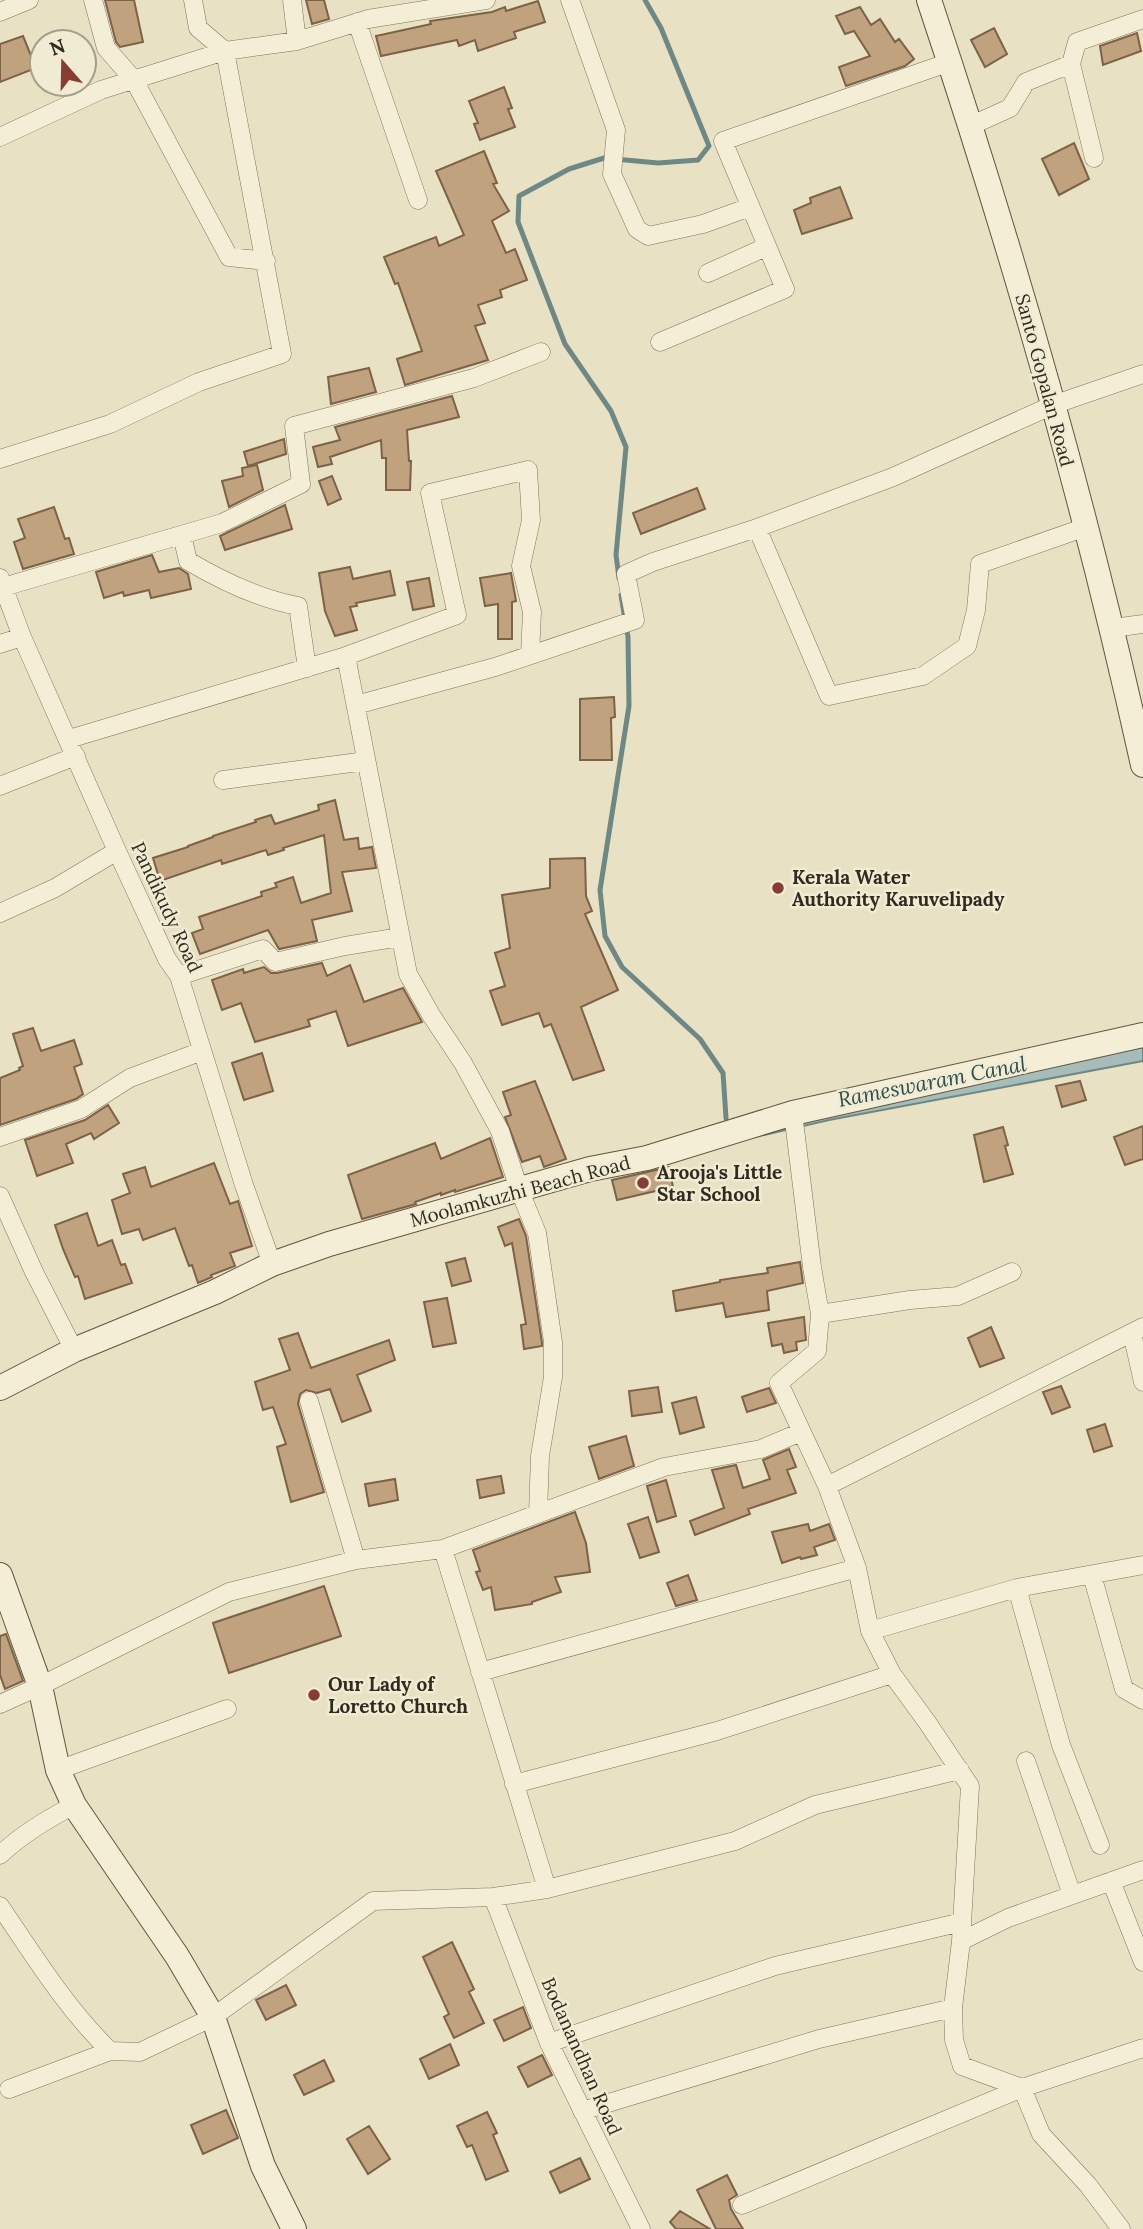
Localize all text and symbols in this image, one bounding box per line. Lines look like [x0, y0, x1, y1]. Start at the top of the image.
north arrow [28, 28, 98, 98]
text: N [46, 33, 68, 61]
street label: Santo Gopalan Road [1010, 291, 1080, 469]
street label: Pandikudy Road [126, 838, 208, 976]
place label: Kerala Water Authority Karuvelipady [792, 865, 1005, 911]
marker: Kerala Water Authority Karuvelipady [770, 880, 786, 896]
water label: Rameswaram Canal [835, 1050, 1028, 1113]
street label: Moolamkuzhi Beach Road [407, 1150, 633, 1232]
place label: Arooja's Little Star School [657, 1160, 782, 1206]
marker: Arooja's Little Star School [635, 1175, 651, 1191]
place label: Our Lady of Loretto Church [328, 1672, 468, 1718]
marker: Our Lady of Loretto Church [306, 1687, 322, 1703]
street label: Bodanandhan Road [536, 1973, 628, 2139]

